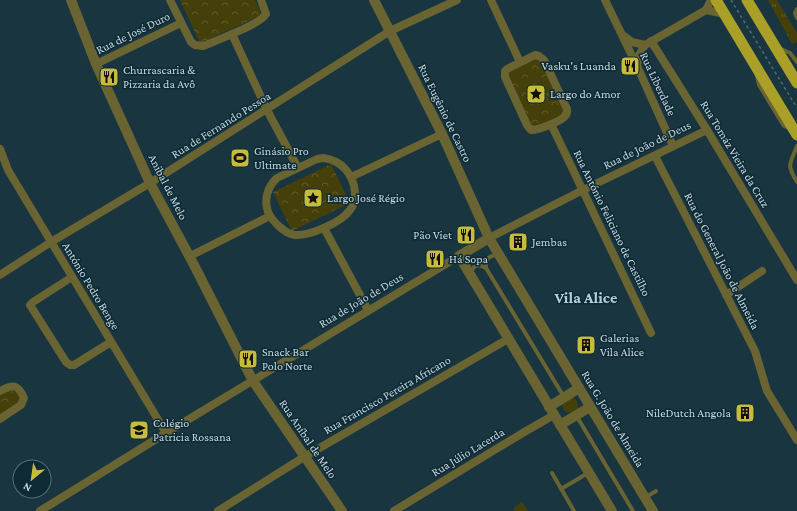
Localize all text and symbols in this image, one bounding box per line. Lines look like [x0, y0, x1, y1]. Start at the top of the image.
street label: Rua de José Duro [94, 9, 172, 57]
street label: Rua Liberdade [637, 50, 679, 118]
restaurant icon: Vasku's Luanda [619, 55, 641, 77]
place label: Vasku's Luanda [542, 59, 616, 73]
street label: Rua Eugênio de Castro [415, 62, 475, 164]
place label: Churrascaria & Pizzaria da Avô [123, 63, 196, 91]
restaurant icon: Churrascaria & Pizzaria da Avô [98, 66, 120, 88]
place icon: Largo do Amor [525, 83, 547, 105]
place label: Largo do Amor [550, 87, 621, 101]
street label: Rua de Fernando Pessoa [169, 88, 274, 161]
street label: Rua Tomáz Vieira da Cruz [698, 98, 772, 210]
street label: Rua de João de Deus [601, 118, 693, 172]
place label: Ginásio Pro Ultimate [254, 144, 309, 172]
sports icon: Ginásio Pro Ultimate [229, 147, 251, 169]
street label: Rua António Feliciano de Castilho [570, 148, 654, 298]
street label: Anibal de Melo [145, 152, 191, 222]
place icon: Largo José Régio [302, 187, 324, 209]
street label: Rua do General João de Almeida [681, 190, 763, 332]
place label: Largo José Régio [327, 191, 405, 205]
restaurant icon: Pão Viet [455, 224, 477, 246]
place label: Pão Viet [413, 228, 453, 242]
building icon: Jembas [507, 231, 529, 253]
place label: Jembas [531, 235, 567, 249]
street label: António Pedro Benge [59, 240, 123, 332]
restaurant icon: Há Sopa [424, 248, 446, 270]
place label: Há Sopa [449, 252, 489, 266]
street label: Rua de João de Deus [316, 269, 406, 331]
district label: Vila Alice [554, 289, 618, 306]
place label: Galerias Vila Alice [600, 331, 644, 359]
building icon: Galerias Vila Alice [575, 334, 597, 356]
place label: Snack Bar Polo Norte [262, 345, 312, 373]
restaurant icon: Snack Bar Polo Norte [237, 348, 259, 370]
street label: Rua Francisco Pereira Africano [321, 353, 453, 437]
street label: Rua G. João de Almeida [579, 368, 648, 470]
street label: Rua Aníbal de Melo [276, 397, 340, 481]
building icon: NileDutch Angola [734, 402, 756, 424]
place label: NileDutch Angola [646, 406, 731, 420]
place label: Colégio Patricia Rossana [153, 416, 232, 444]
school or university icon: Colégio Patricia Rossana [128, 419, 150, 441]
street label: Rua Júlio Lacerda [429, 424, 507, 479]
north arrow [12, 459, 52, 499]
text: N [21, 480, 33, 495]

